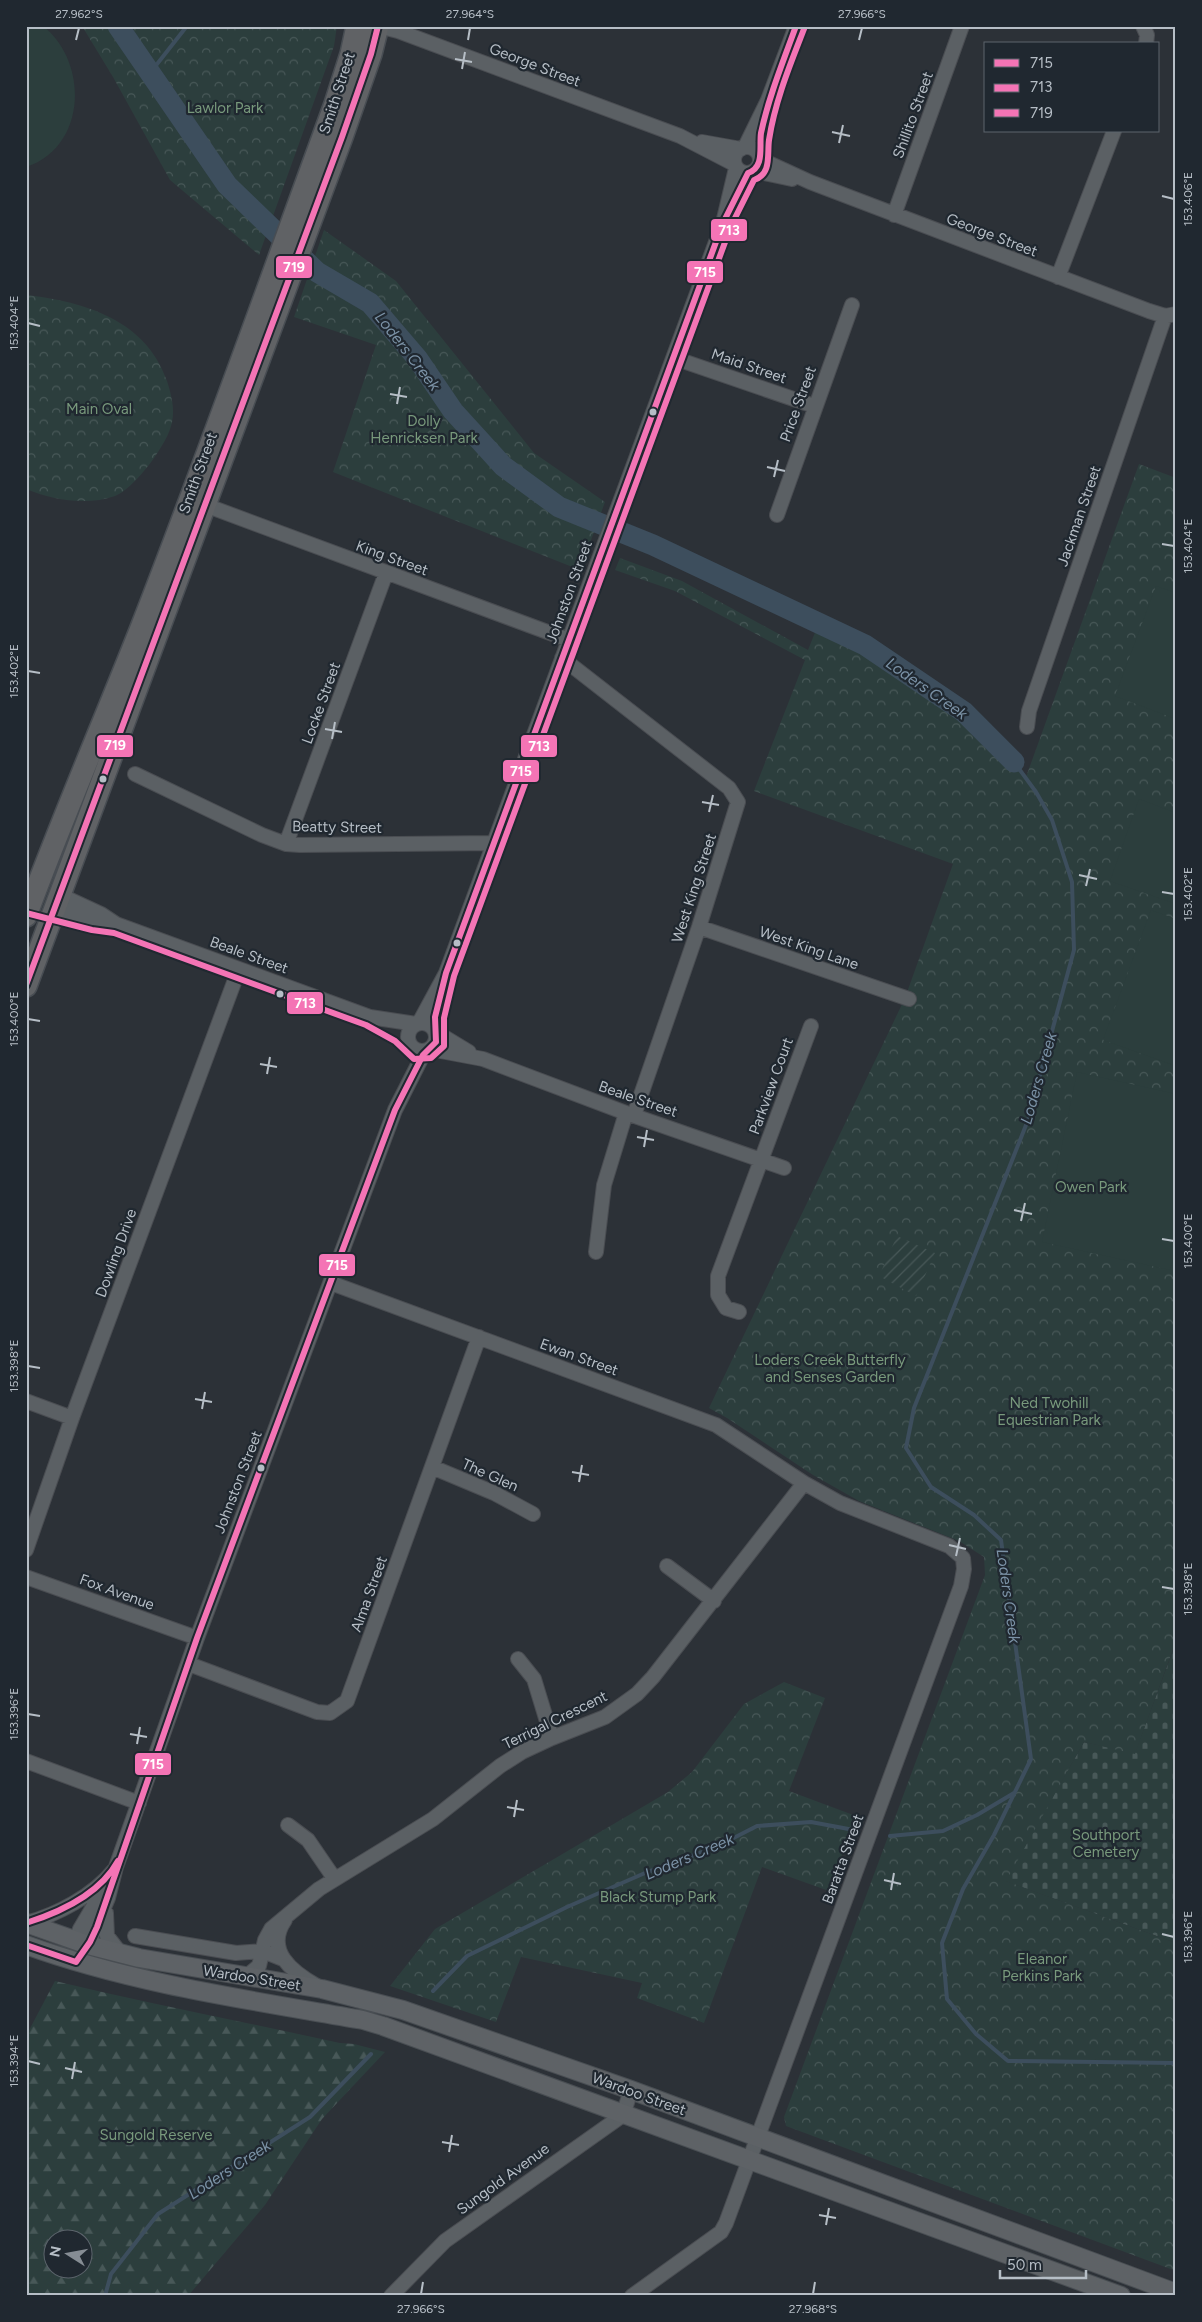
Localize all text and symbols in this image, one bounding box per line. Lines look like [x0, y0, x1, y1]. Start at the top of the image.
text: 27.962°S [55, 7, 103, 21]
text: 27.964°S [446, 7, 494, 21]
text: 27.966°S [838, 7, 886, 21]
street label: George Street [487, 39, 583, 91]
legend [984, 42, 1160, 132]
street label: Smith Street [315, 49, 359, 136]
text: 715 [1030, 54, 1053, 72]
street label: Shillito Street [889, 69, 937, 161]
text: 713 [1030, 78, 1052, 96]
park label: Lawlor Park [187, 99, 264, 117]
text: 719 [1030, 104, 1053, 122]
text: 153.406°E [1181, 172, 1195, 226]
street label: George Street [944, 209, 1040, 261]
line badge: 713 [710, 218, 748, 242]
text: 713 [718, 222, 740, 239]
line badge: 719 [275, 255, 313, 279]
text: 719 [283, 259, 305, 276]
line badge: 715 [686, 260, 724, 284]
text: 715 [694, 264, 716, 281]
text: 153.404°E [7, 295, 21, 351]
water label: Loders Creek [371, 308, 445, 396]
street label: Maid Street [709, 345, 789, 387]
street label: Price Street [776, 363, 820, 444]
park label: Main Oval [66, 400, 132, 418]
unlabelled marker [648, 407, 658, 417]
park label: Dolly Henricksen Park [370, 412, 478, 447]
street label: Smith Street [175, 430, 221, 516]
street label: Jackman Street [1053, 463, 1105, 569]
text: 153.404°E [1181, 518, 1195, 574]
street label: King Street [353, 537, 431, 579]
street label: Johnston Street [542, 538, 596, 646]
text: 153.402°E [7, 644, 21, 698]
water label: Loders Creek [882, 653, 972, 724]
street label: Locke Street [298, 659, 344, 746]
line badge: 719 [96, 734, 134, 758]
line badge: 713 [520, 734, 558, 758]
text: 719 [104, 737, 126, 754]
text: 713 [528, 738, 550, 755]
line badge: 715 [502, 759, 540, 783]
text: 715 [510, 763, 532, 780]
unlabelled marker [98, 774, 108, 784]
street label: Beatty Street [292, 817, 382, 837]
street label: West King Street [668, 831, 720, 945]
text: 153.402°E [1181, 867, 1195, 921]
street label: West King Lane [757, 923, 861, 973]
street label: Beale Street [207, 932, 291, 978]
unlabelled marker [452, 938, 462, 948]
unlabelled marker [275, 989, 285, 999]
text: 153.400°E [7, 991, 21, 1047]
line badge: 713 [286, 991, 324, 1015]
text: 713 [294, 995, 316, 1012]
water label: Loders Creek [1016, 1029, 1061, 1126]
street label: Parkview Court [745, 1035, 797, 1137]
street label: Beale Street [596, 1077, 680, 1121]
park label: Owen Park [1055, 1178, 1128, 1196]
street label: Dowling Drive [92, 1206, 140, 1300]
text: 153.400°E [1181, 1213, 1195, 1269]
line badge: 715 [318, 1253, 356, 1277]
text: 715 [326, 1257, 348, 1274]
street label: Ewan Street [537, 1334, 621, 1380]
text: 153.398°E [7, 1339, 21, 1393]
park label: Loders Creek Butterfly and Senses Garden [754, 1351, 906, 1386]
park label: Ned Twohill Equestrian Park [997, 1394, 1102, 1429]
street label: Johnston Street [210, 1428, 266, 1536]
street label: The Glen [459, 1455, 521, 1495]
unlabelled marker [256, 1463, 266, 1473]
water label: Loders Creek [992, 1548, 1025, 1646]
street label: Alma Street [347, 1553, 391, 1634]
text: 153.398°E [1181, 1562, 1195, 1616]
street label: Fox Avenue [77, 1570, 157, 1614]
street label: Terrigal Crescent [500, 1687, 610, 1753]
text: 153.396°E [7, 1688, 21, 1740]
line badge: 715 [134, 1752, 172, 1776]
text: 715 [142, 1756, 164, 1773]
street label: Baratta Street [818, 1811, 868, 1906]
park label: Southport Cemetery [1072, 1826, 1141, 1861]
water label: Loders Creek [642, 1829, 738, 1884]
park label: Black Stump Park [600, 1888, 717, 1906]
text: 153.396°E [1181, 1911, 1195, 1963]
park label: Eleanor Perkins Park [1002, 1950, 1083, 1985]
street label: Wardoo Street [202, 1961, 302, 1995]
text: 153.394°E [7, 2034, 21, 2088]
street label: Wardoo Street [590, 2069, 689, 2119]
park label: Sungold Reserve [100, 2126, 212, 2144]
water label: Loders Creek [184, 2135, 275, 2203]
street label: Sungold Avenue [453, 2139, 553, 2219]
north arrow [42, 2230, 92, 2280]
text: N [46, 2245, 65, 2259]
scale bar [1000, 2247, 1086, 2279]
text: 50 m [1007, 2256, 1042, 2274]
text: 27.966°S [397, 2302, 445, 2316]
text: 27.968°S [789, 2302, 837, 2316]

